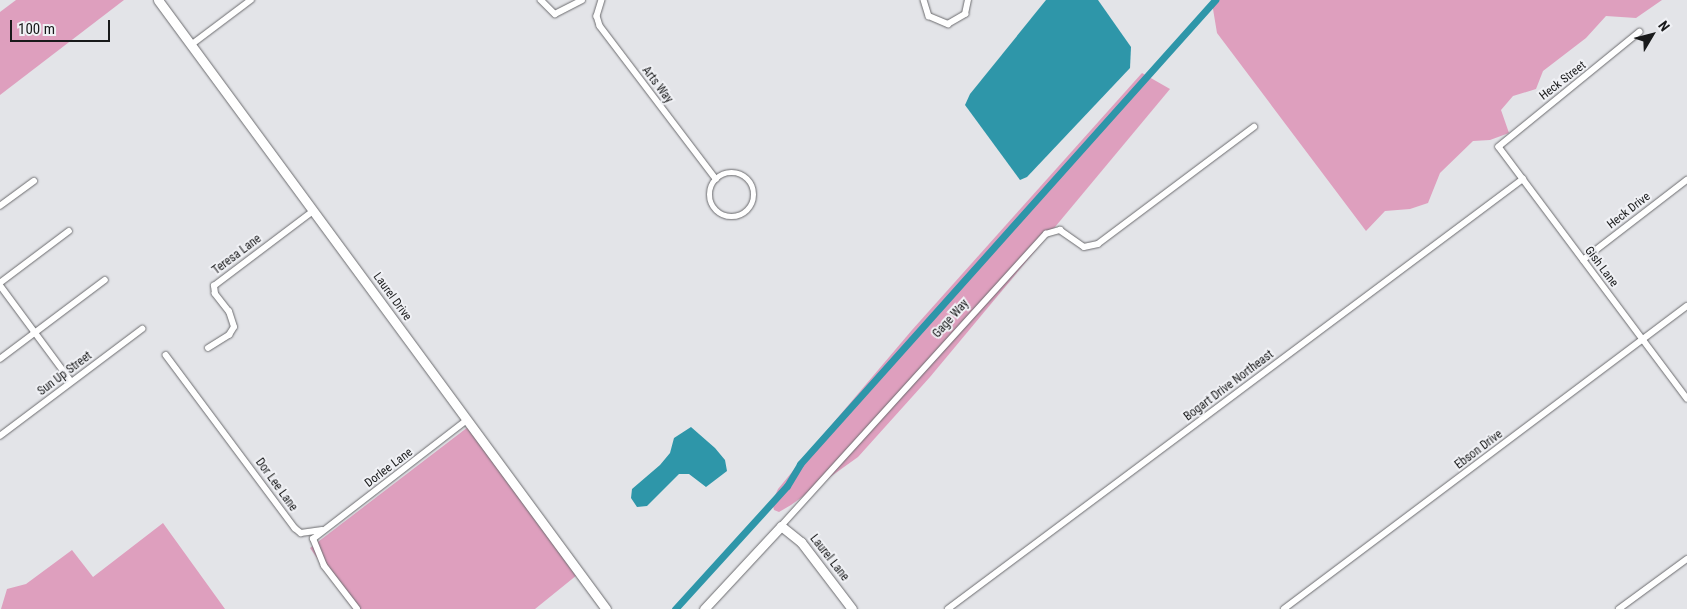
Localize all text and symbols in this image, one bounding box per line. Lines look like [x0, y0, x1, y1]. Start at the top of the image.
scale bar [12, 10, 112, 42]
north arrow [1627, 10, 1677, 60]
text: N [1655, 18, 1673, 34]
text: 100 m [18, 20, 55, 38]
street label: Heck Street [1537, 58, 1589, 104]
street label: Arts Way [639, 64, 675, 106]
street label: Heck Drive [1605, 190, 1653, 232]
street label: Teresa Lane [210, 232, 264, 278]
street label: Gish Lane [1581, 244, 1621, 290]
street label: Laurel Drive [370, 270, 414, 324]
street label: Gage Way [930, 297, 972, 341]
street label: Bogart Drive Northeast [1181, 348, 1277, 424]
street label: Sun Up Street [35, 349, 95, 399]
street label: Ebson Drive [1452, 427, 1506, 473]
street label: Dorlee Lane [362, 445, 416, 491]
street label: Dor Lee Lane [252, 456, 300, 514]
street label: Laurel Lane [806, 532, 852, 584]

